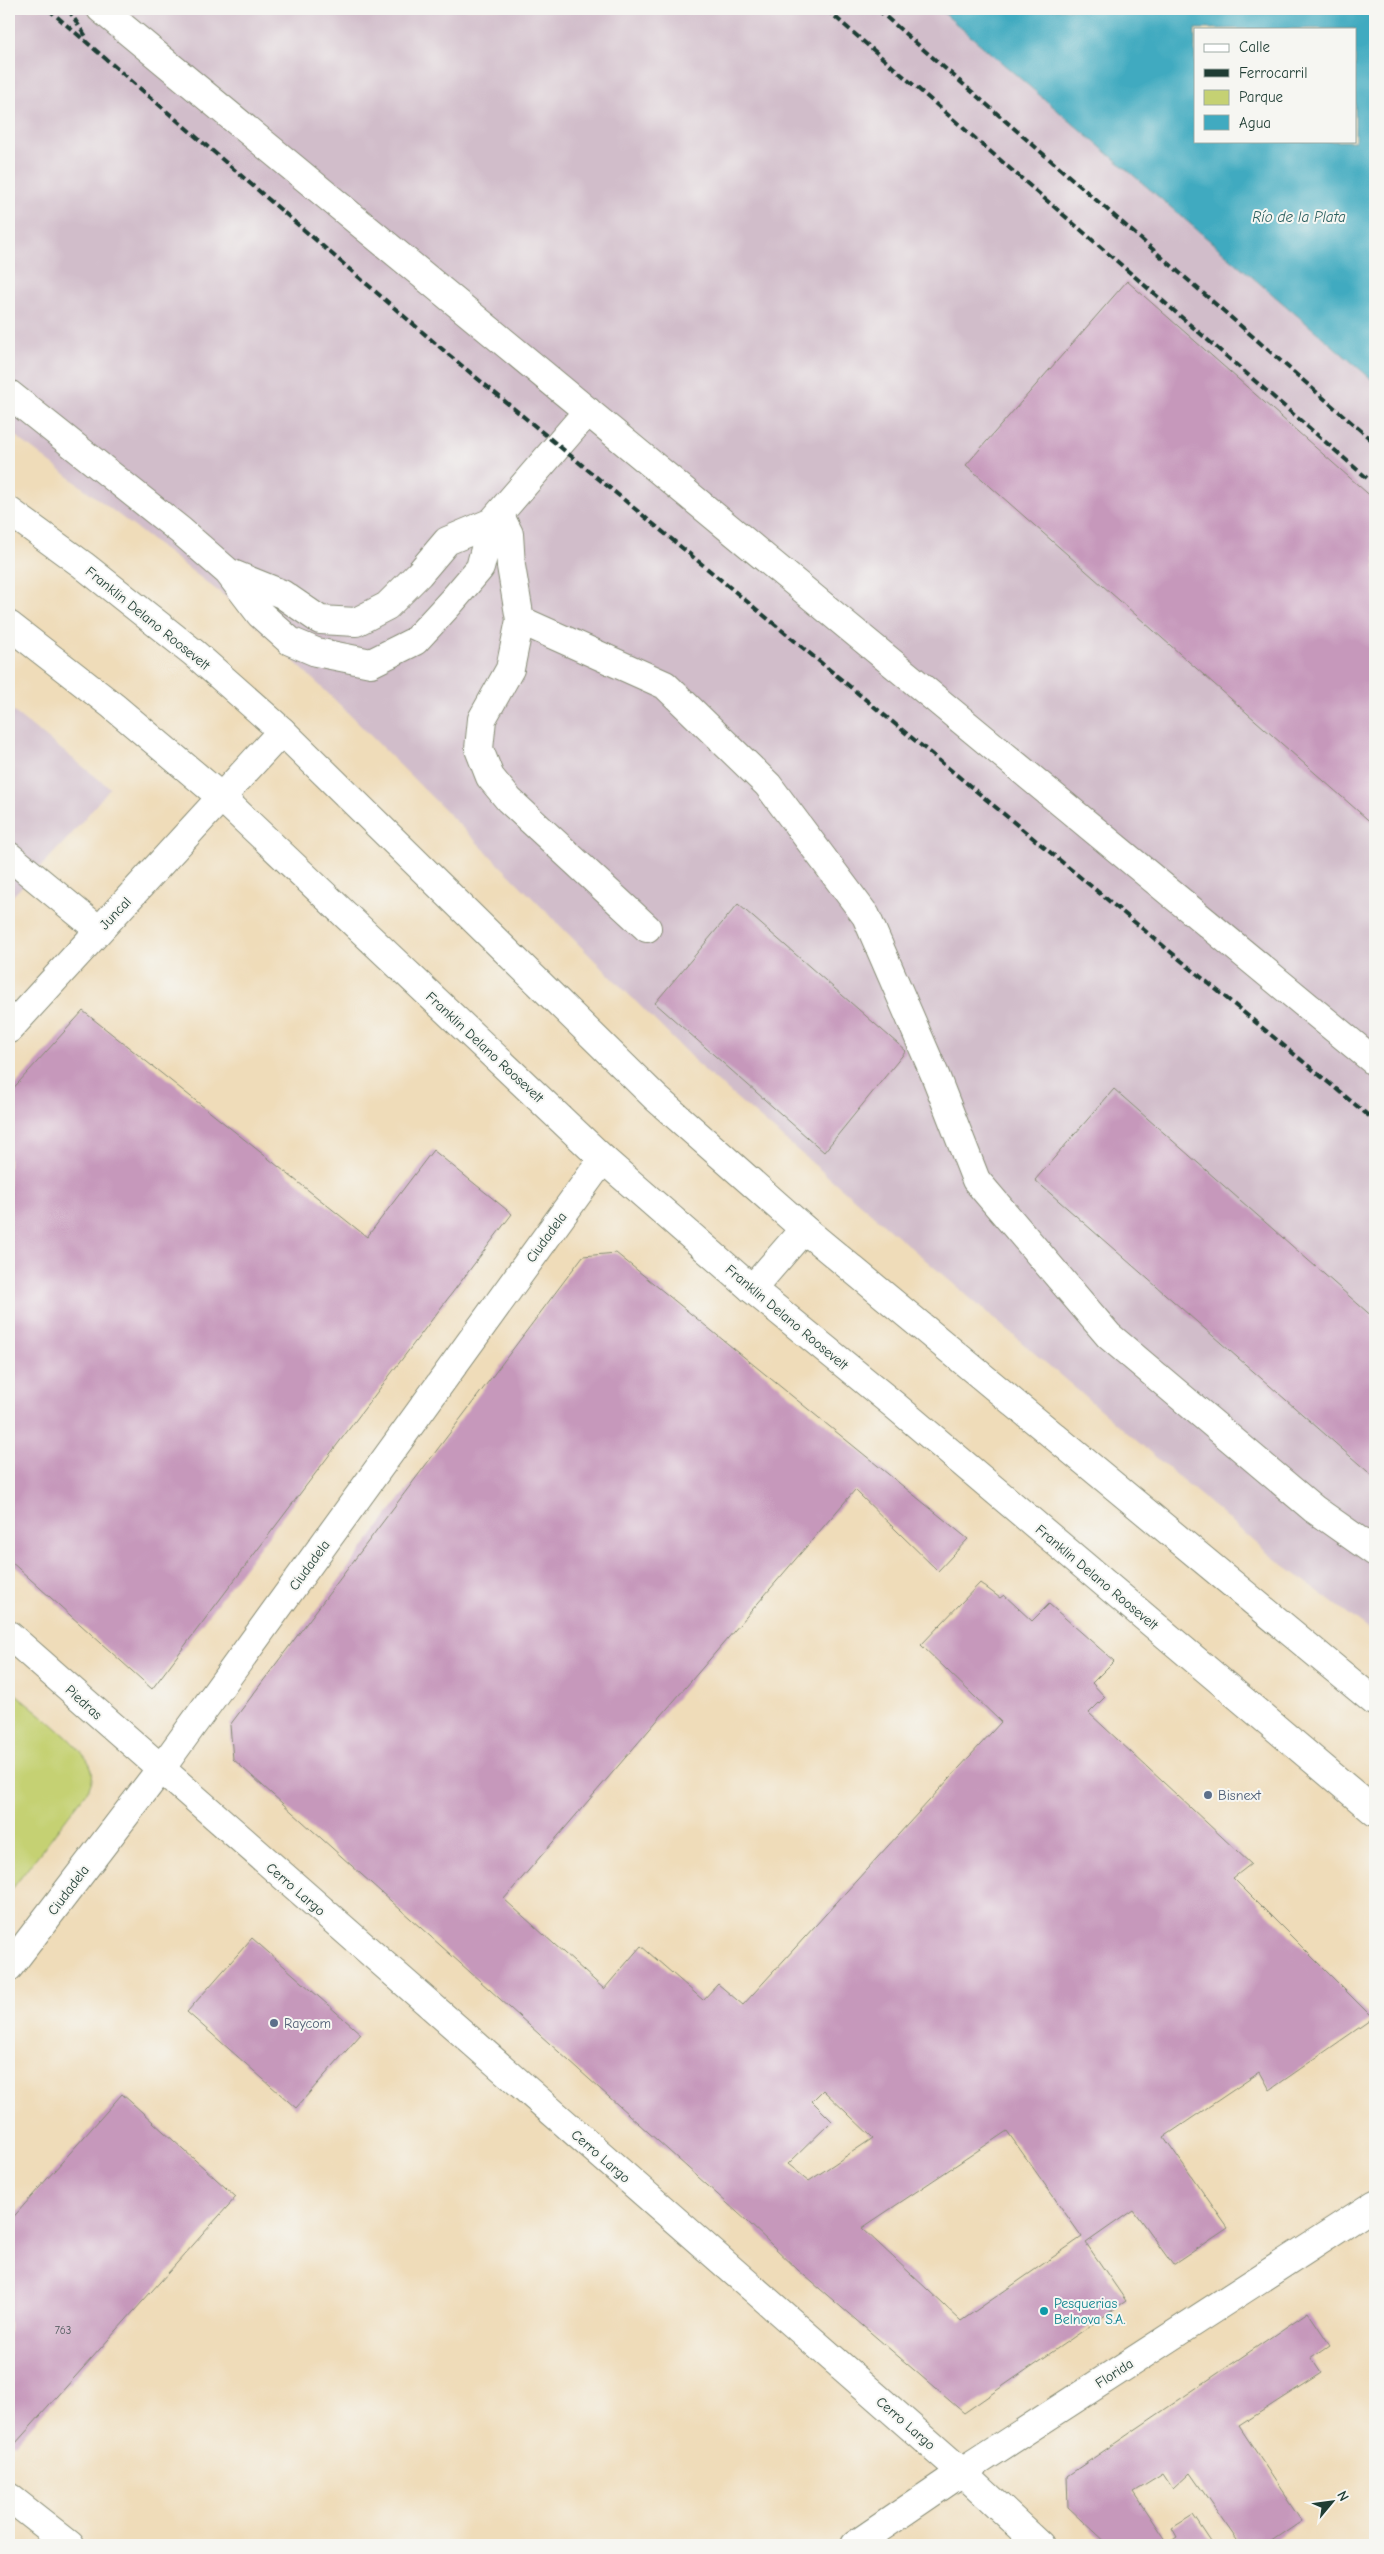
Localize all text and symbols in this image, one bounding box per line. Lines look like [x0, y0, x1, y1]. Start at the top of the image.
legend [1194, 28, 1356, 142]
text: Calle [1239, 38, 1271, 56]
text: Ferrocarril [1239, 64, 1307, 82]
text: Parque [1239, 88, 1284, 106]
text: Agua [1239, 114, 1271, 132]
water label: Río de la Plata [1252, 208, 1346, 226]
street label: Franklin Delano Roosevelt [82, 563, 214, 674]
street label: Juncal [96, 894, 135, 933]
street label: Franklin Delano Roosevelt [422, 988, 548, 1107]
street label: Ciudadela [522, 1209, 570, 1266]
street label: Franklin Delano Roosevelt [722, 1261, 852, 1374]
street label: Franklin Delano Roosevelt [1032, 1521, 1162, 1634]
street label: Ciudadela [285, 1537, 333, 1594]
street label: Piedras [62, 1681, 106, 1723]
place label: Bisnext [1218, 1787, 1262, 1804]
marker: Bisnext [1202, 1789, 1214, 1801]
street label: Cerro Largo [263, 1859, 329, 1920]
street label: Ciudadela [44, 1862, 93, 1919]
place label: Raycom [284, 2015, 331, 2032]
marker: Raycom [268, 2017, 280, 2029]
street label: Cerro Largo [568, 2126, 634, 2187]
place label: Pesquerias Belnova S.A. [1054, 2295, 1125, 2328]
marker: Pesquerias Belnova S.A. [1038, 2305, 1050, 2317]
house number: 763 [55, 2324, 71, 2337]
street label: Florida [1092, 2355, 1136, 2392]
street label: Cerro Largo [873, 2393, 939, 2454]
north arrow [1306, 2476, 1356, 2526]
text: N [1333, 2488, 1353, 2504]

